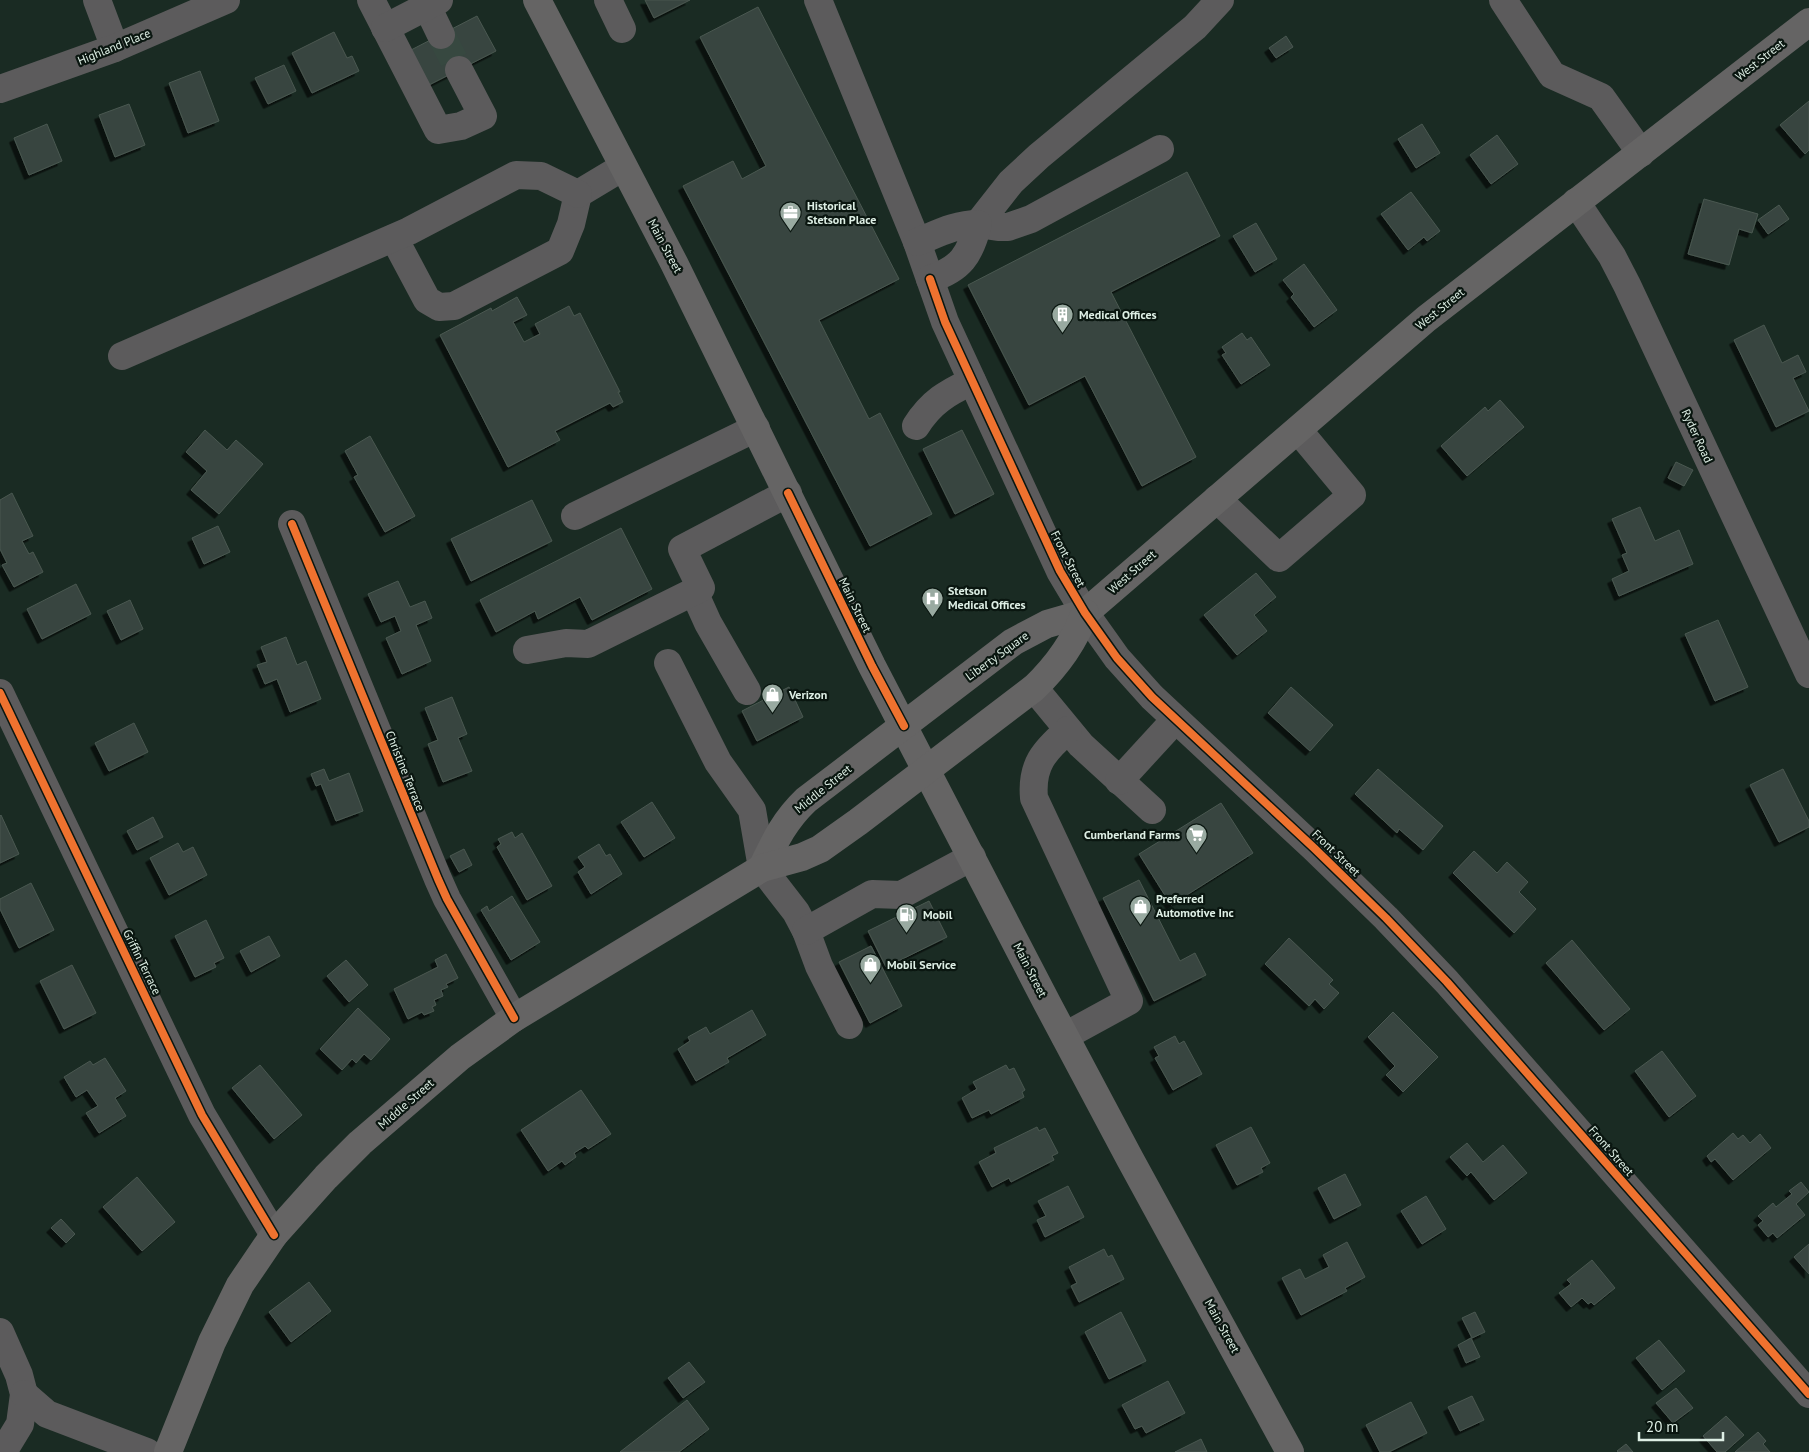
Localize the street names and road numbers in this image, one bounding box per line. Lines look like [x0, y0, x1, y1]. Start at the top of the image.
street label: Highland Place [75, 25, 152, 68]
street label: West Street [1732, 36, 1787, 84]
street label: Main Street [645, 216, 686, 275]
street label: West Street [1412, 284, 1467, 333]
street label: Ryder Road [1678, 407, 1716, 465]
street label: Front Street [1048, 528, 1089, 589]
street label: West Street [1105, 547, 1159, 596]
street label: Main Street [836, 575, 875, 635]
street label: Liberty Square [962, 628, 1031, 683]
street label: Christine Terrace [383, 729, 428, 813]
street label: Middle Street [791, 761, 854, 816]
street label: Front Street [1309, 826, 1364, 879]
street label: Griffin Terrace [120, 927, 165, 997]
street label: Main Street [1010, 940, 1051, 999]
street label: Middle Street [375, 1075, 437, 1132]
street label: Front Street [1586, 1123, 1637, 1179]
street label: Main Street [1202, 1296, 1243, 1355]

